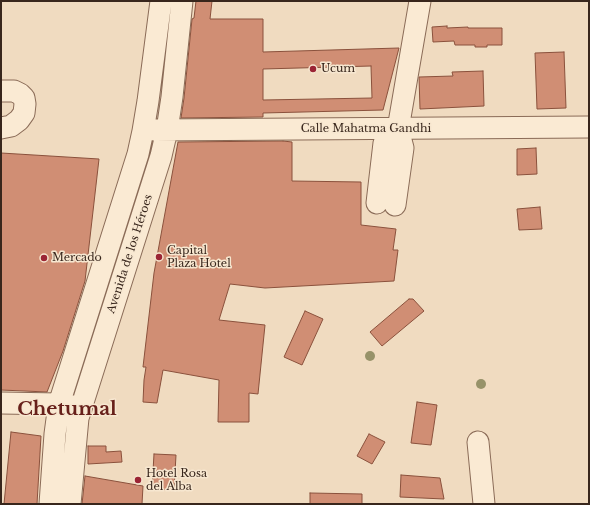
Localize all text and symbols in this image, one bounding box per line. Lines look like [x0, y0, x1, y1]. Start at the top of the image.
place label: Ucum [321, 62, 355, 76]
marker: Ucum [308, 64, 318, 74]
street label: Calle Mahatma Gandhi [301, 122, 431, 136]
street label: Avenida de los Héroes [105, 193, 155, 315]
place label: Capital Plaza Hotel [167, 244, 231, 270]
place label: Mercado [52, 251, 102, 265]
marker: Capital Plaza Hotel [154, 252, 164, 262]
marker: Mercado [39, 253, 49, 263]
district label: Chetumal [17, 399, 117, 421]
place label: Hotel Rosa del Alba [146, 467, 207, 493]
marker: Hotel Rosa del Alba [133, 475, 143, 485]

